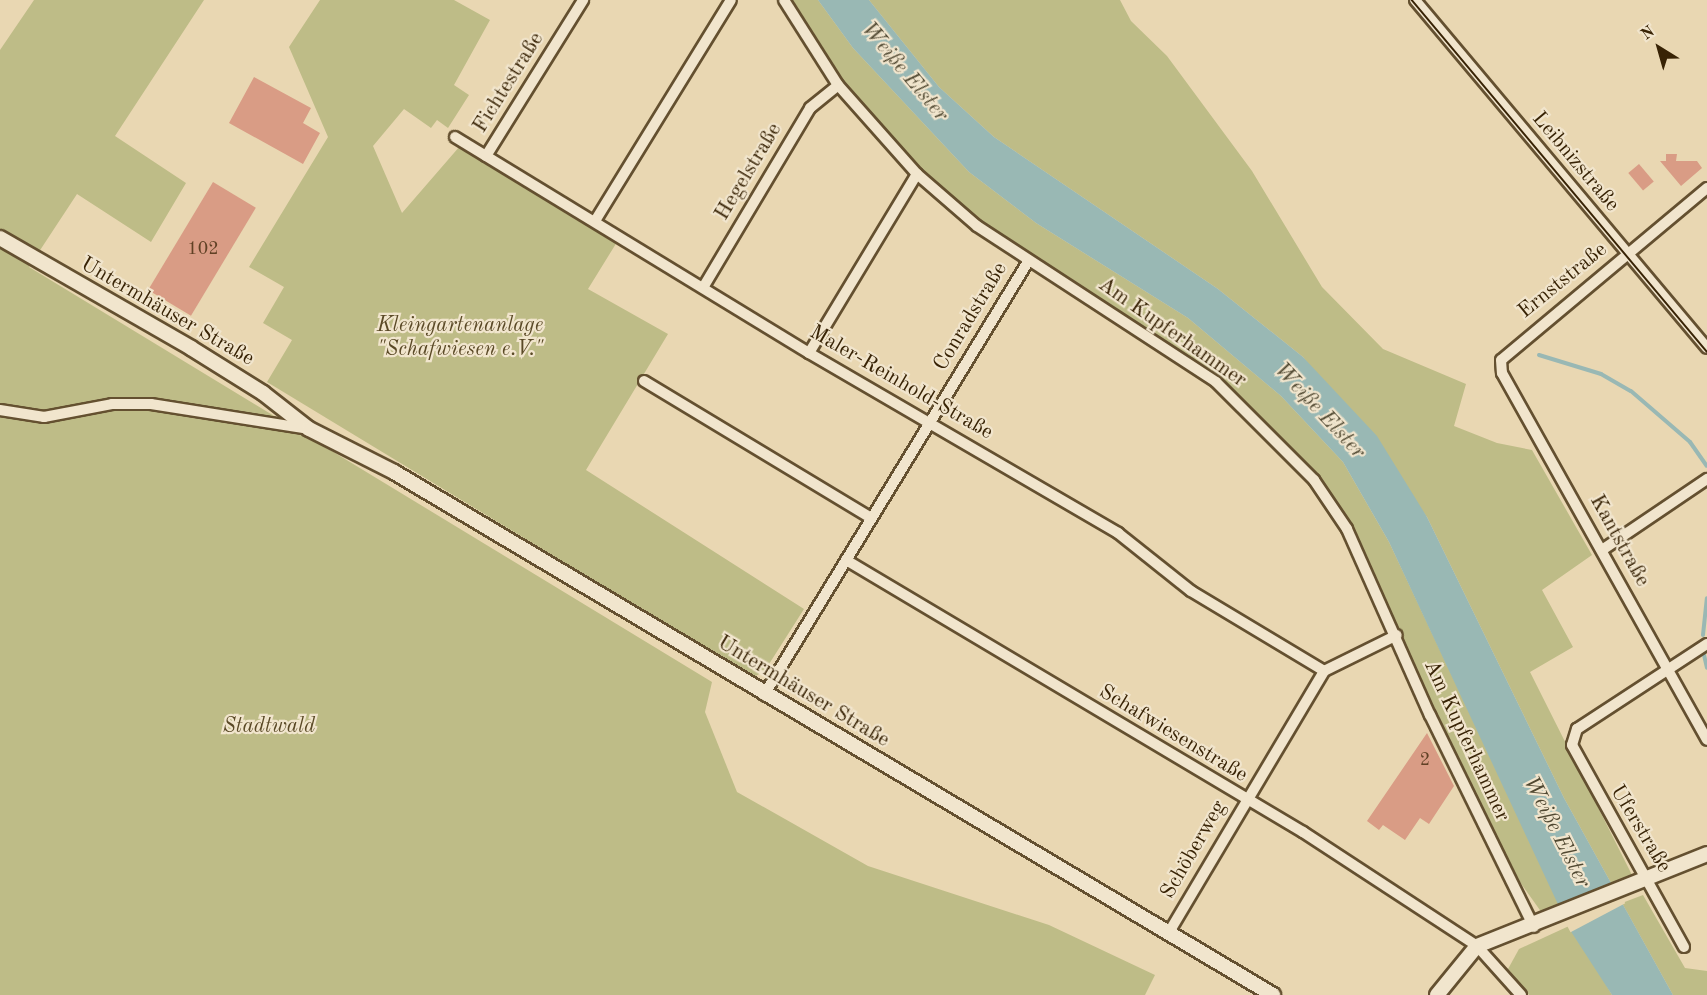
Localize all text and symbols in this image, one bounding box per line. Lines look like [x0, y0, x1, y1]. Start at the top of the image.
water label: Weiße Elster [855, 17, 953, 127]
north arrow [1629, 18, 1689, 78]
text: N [1638, 24, 1658, 44]
street label: Fichtestraße [468, 28, 550, 138]
street label: Leibnizstraße [1526, 107, 1624, 217]
street label: Hegelstraße [710, 119, 788, 225]
house number: 102 [187, 238, 219, 260]
street label: Ernststraße [1513, 238, 1613, 324]
street label: Untermhäuser Straße [76, 252, 258, 372]
street label: Conradstraße [929, 258, 1013, 376]
street label: Am Kupferhammer [1093, 272, 1251, 394]
park label: Kleingartenanlage "Schafwiesen e.V." [377, 313, 543, 363]
street label: Maler-Reinhold-Straße [805, 320, 997, 446]
water label: Weiße Elster [1268, 357, 1370, 465]
street label: Kantstraße [1583, 491, 1655, 591]
street label: Untermhäuser Straße [712, 631, 894, 753]
street label: Am Kupferhammer [1418, 656, 1514, 826]
street label: Schafwiesenstraße [1094, 680, 1252, 788]
park label: Stadtwald [223, 714, 315, 740]
house number: 2 [1420, 749, 1430, 771]
water label: Weiße Elster [1516, 771, 1596, 893]
street label: Uferstraße [1604, 781, 1676, 877]
street label: Schöberweg [1156, 796, 1232, 904]

